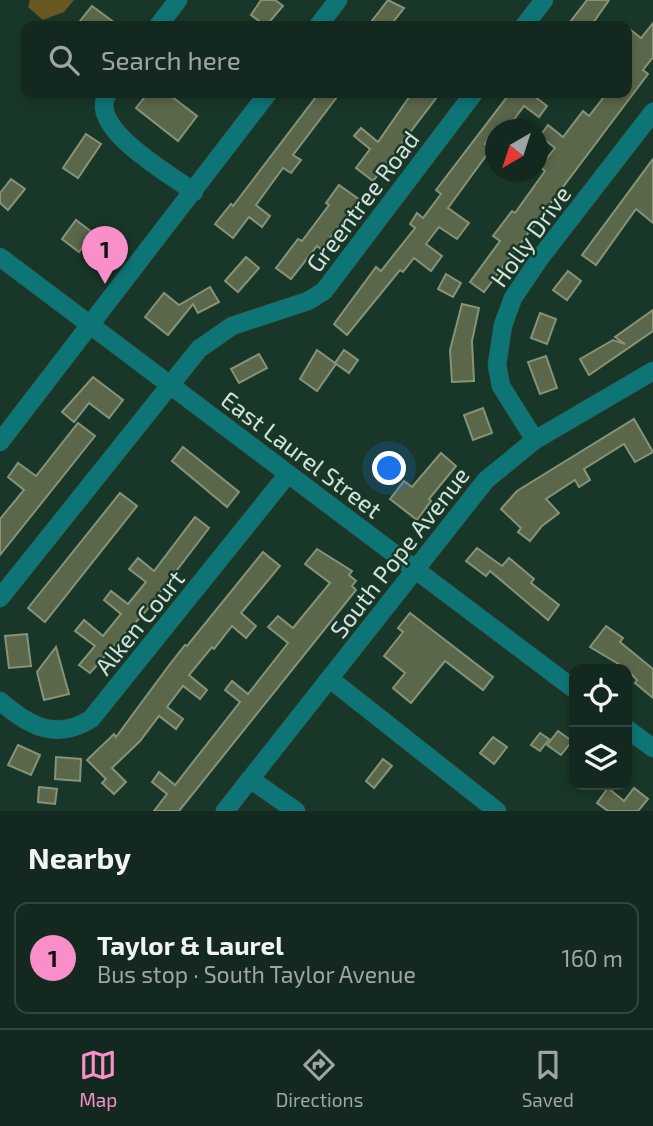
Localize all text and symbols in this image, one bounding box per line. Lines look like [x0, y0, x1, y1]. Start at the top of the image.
search box [21, 21, 632, 98]
icon: search [45, 41, 83, 79]
text: Search here [101, 44, 241, 75]
north arrow [485, 119, 548, 182]
street label: Greentree Road [300, 125, 424, 277]
street label: Holly Drive [484, 180, 576, 292]
pin: 1 [82, 226, 128, 284]
street label: East Laurel Street [216, 384, 388, 524]
your location [372, 451, 406, 485]
street label: South Pope Avenue [323, 461, 475, 643]
street label: Alken Court [88, 564, 190, 680]
map controls [569, 664, 632, 790]
button: locate [569, 664, 632, 727]
button: layers [569, 727, 632, 790]
text: Nearby [28, 839, 131, 875]
text: Taylor & Laurel [97, 929, 284, 960]
text: 1 [48, 944, 58, 972]
text: 160 m [562, 944, 623, 972]
text: Bus stop · South Taylor Avenue [97, 960, 416, 988]
tab: Map [79, 1046, 117, 1111]
tab: Directions [276, 1046, 363, 1111]
tab: Saved [522, 1046, 574, 1111]

